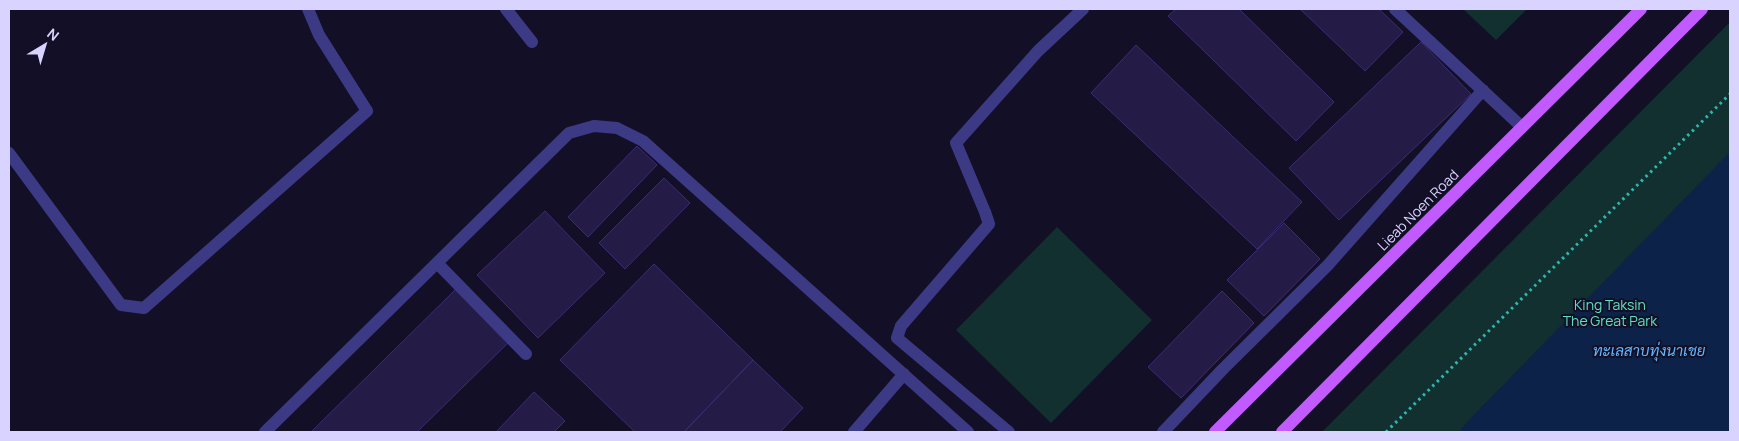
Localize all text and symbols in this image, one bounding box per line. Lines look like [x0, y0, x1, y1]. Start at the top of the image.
north arrow [20, 20, 70, 70]
text: N [43, 24, 63, 45]
street label: Lieab Noen Road [1373, 165, 1462, 254]
park label: King Taksin The Great Park [1563, 295, 1658, 330]
water label: ทะเลสาบทุ่งนาเชย [1593, 340, 1706, 362]

